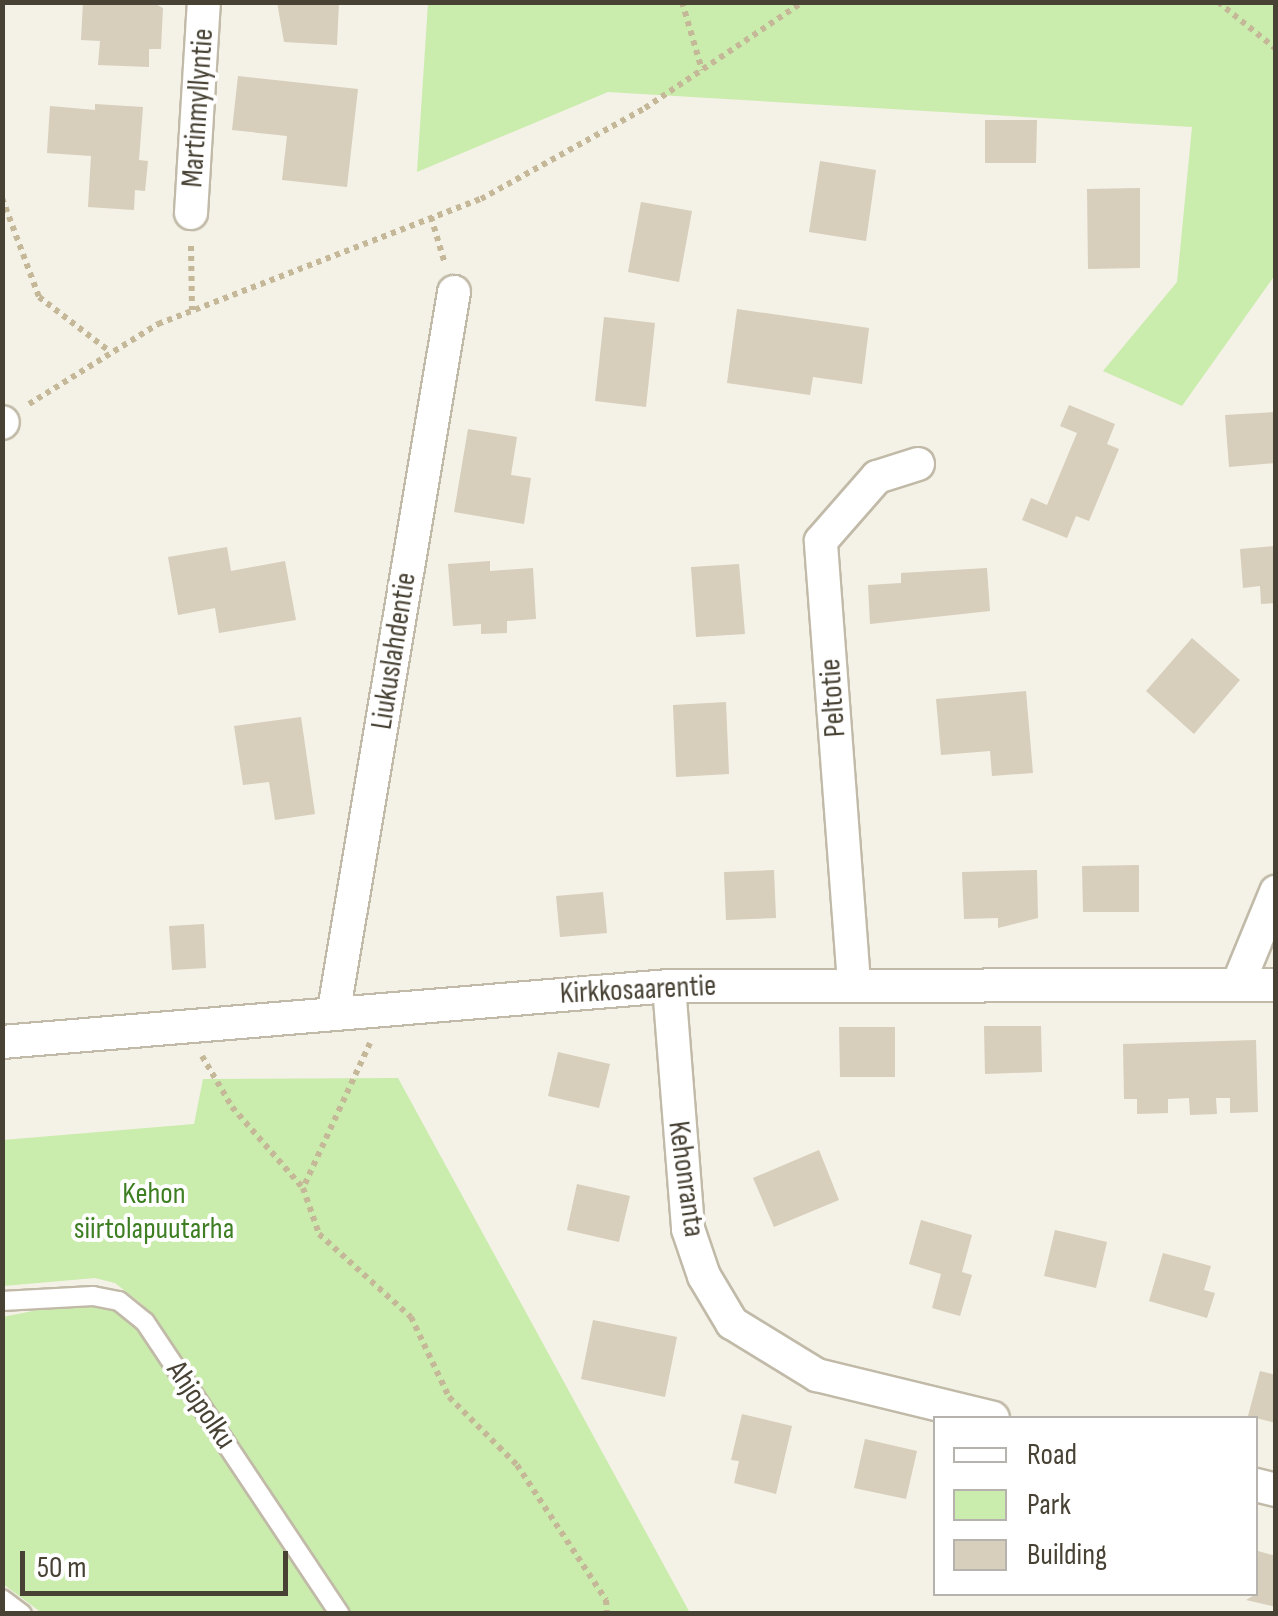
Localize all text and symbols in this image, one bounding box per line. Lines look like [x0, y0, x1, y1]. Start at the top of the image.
street label: Martinmyllyntie [174, 27, 222, 189]
street label: Liukuslahdentie [364, 570, 424, 732]
street label: Peltotie [812, 658, 854, 738]
street label: Kirkkosaarentie [559, 968, 717, 1012]
street label: Kehonranta [660, 1119, 712, 1239]
park label: Kehon siirtolapuutarha [74, 1176, 234, 1246]
street label: Ahjopolku [159, 1354, 243, 1456]
legend [933, 1416, 1258, 1596]
text: Road [1027, 1437, 1077, 1473]
text: Park [1027, 1487, 1071, 1523]
scale bar [25, 1531, 292, 1593]
text: Building [1027, 1537, 1107, 1573]
text: 50 m [37, 1550, 86, 1586]

